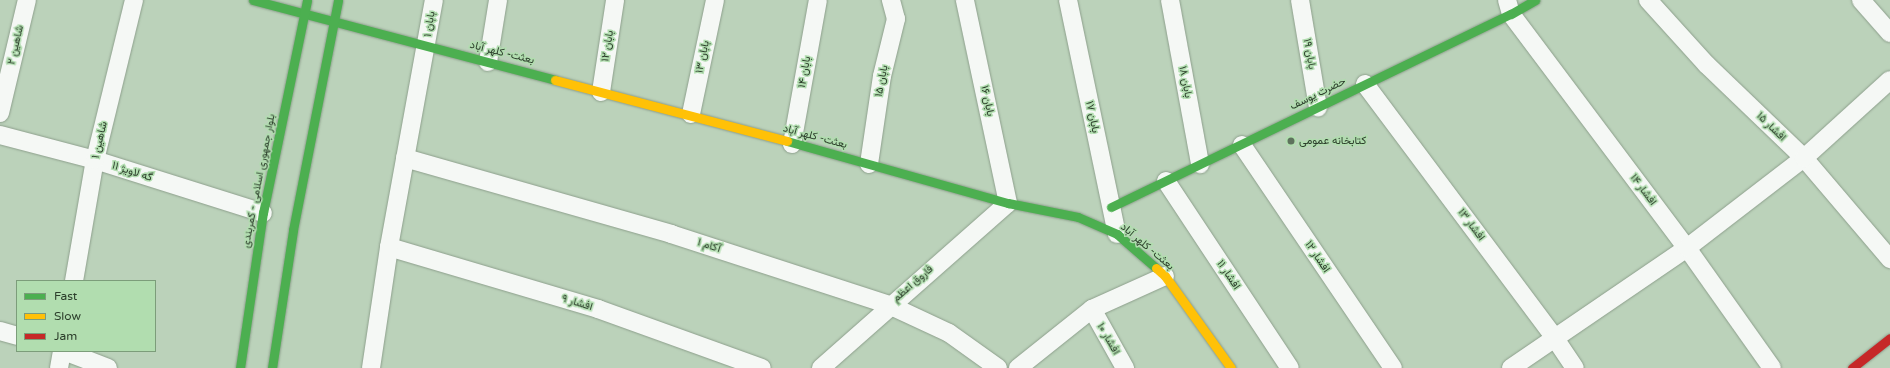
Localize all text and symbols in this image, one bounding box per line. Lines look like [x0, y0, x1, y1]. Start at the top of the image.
street label: بابان ۱ [421, 10, 439, 38]
street label: شاهین ۲ [5, 24, 27, 66]
street label: بابان ۱۲ [599, 29, 617, 63]
street label: بابان ۱۹ [1300, 38, 1318, 70]
street label: بعثت- کلهر آباد [468, 39, 536, 67]
street label: بابان ۱۳ [693, 40, 713, 74]
street label: بابان ۱۴ [796, 55, 814, 89]
street label: بابان ۱۵ [872, 64, 892, 98]
street label: بابان ۱۸ [1175, 65, 1195, 99]
street label: حضرت یوسف [1288, 75, 1348, 113]
street label: بابان ۱۶ [977, 84, 997, 118]
street label: بابان ۱۷ [1082, 100, 1102, 134]
street label: افشار ۱۵ [1753, 110, 1789, 144]
street label: بلوار جمهوری اسلامی - کمربندی [240, 113, 278, 249]
street label: شاهین ۱ [89, 120, 111, 160]
street label: بعثت- کلهر آباد [781, 122, 849, 152]
place label: کتابخانه عمومی [1299, 134, 1366, 148]
marker: کتابخانه عمومی [1286, 136, 1296, 146]
street label: گه لاویژ ۱۱ [110, 159, 154, 185]
street label: افشار ۱۴ [1627, 172, 1659, 208]
street label: افشار ۱۳ [1455, 206, 1487, 244]
street label: بعثت- کلهر آباد [1117, 221, 1177, 273]
street label: آکام ۱ [696, 236, 722, 256]
street label: افشار ۱۲ [1302, 239, 1332, 275]
street label: افشار ۱۱ [1213, 258, 1243, 292]
street label: فاروق اعظم [890, 263, 936, 305]
legend [16, 280, 156, 352]
text: Fast [54, 289, 77, 303]
street label: افشار ۹ [560, 292, 594, 314]
text: Slow [54, 309, 81, 323]
street label: افشار ۱۰ [1094, 321, 1122, 357]
text: Jam [54, 329, 77, 343]

